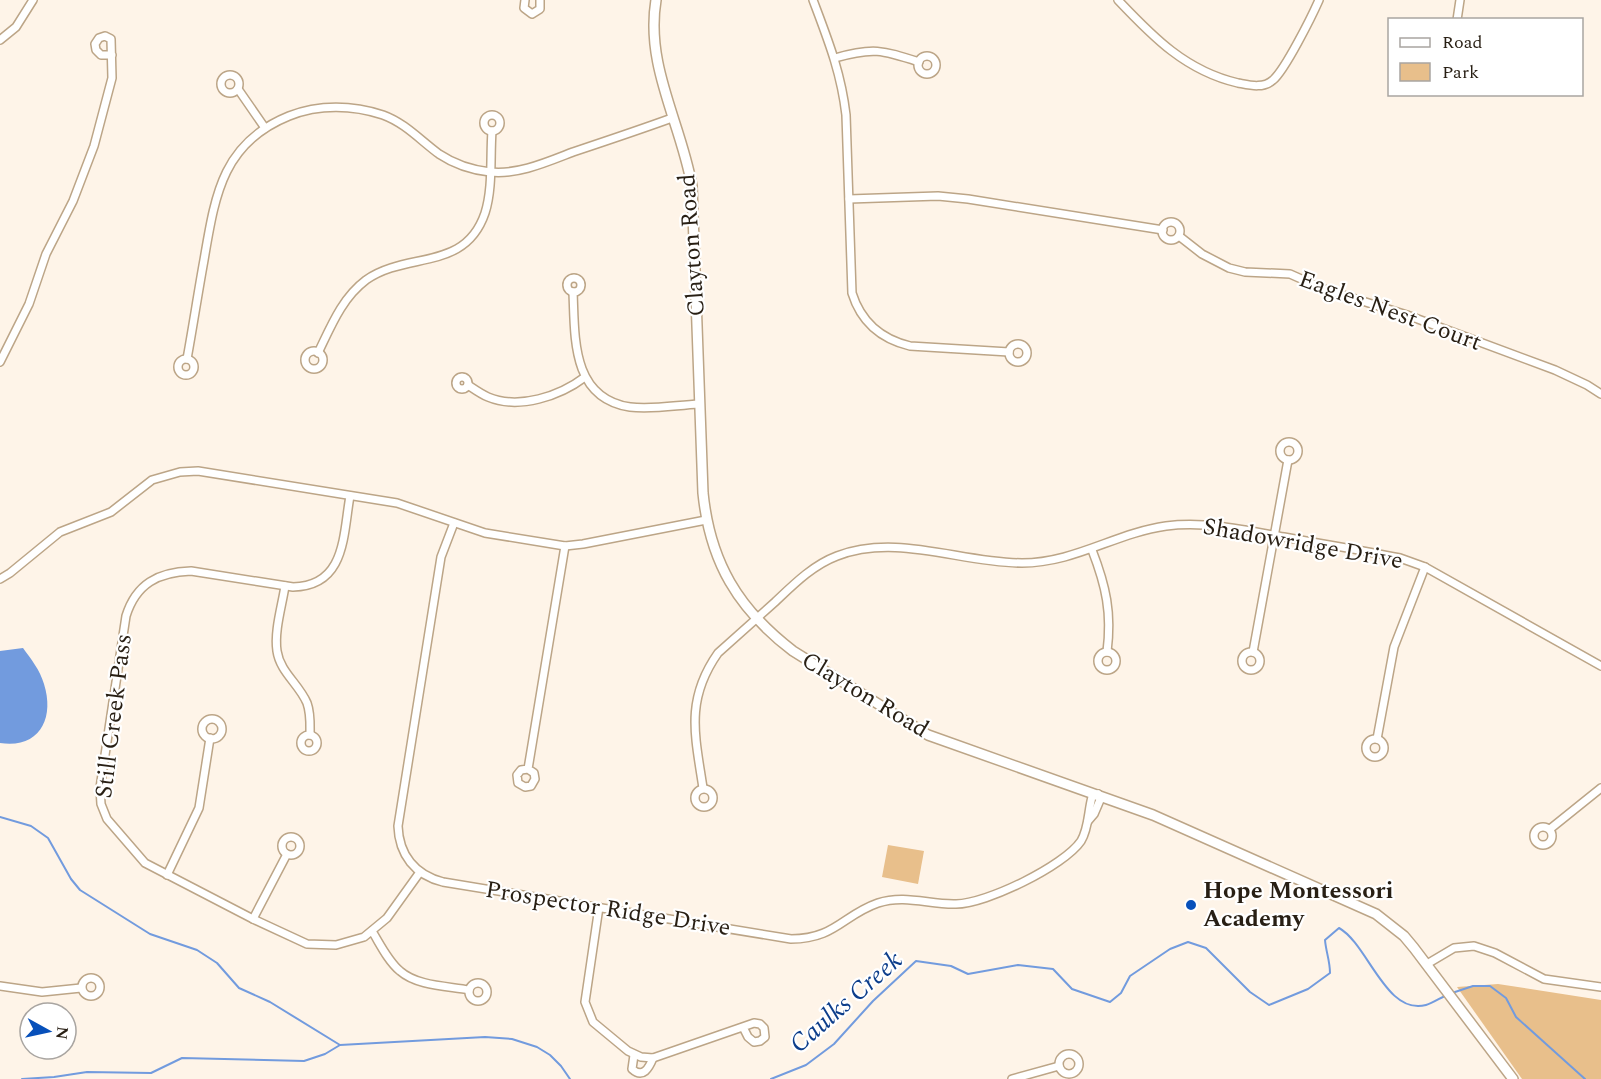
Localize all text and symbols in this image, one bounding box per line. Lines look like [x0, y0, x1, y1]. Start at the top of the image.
legend [1388, 18, 1583, 96]
text: Road [1442, 29, 1483, 56]
text: Park [1442, 59, 1479, 86]
street label: Clayton Road [669, 172, 715, 318]
street label: Eagles Nest Court [1293, 261, 1487, 361]
street label: Shadowridge Drive [1200, 509, 1406, 579]
street label: Still Creek Pass [86, 632, 142, 800]
street label: Clayton Road [794, 643, 936, 747]
street label: Prospector Ridge Drive [483, 872, 733, 946]
place label: Hope Montessori Academy [1203, 873, 1394, 937]
marker: Hope Montessori Academy [1184, 898, 1198, 912]
water label: Caulks Creek [780, 941, 912, 1063]
north arrow [18, 1001, 78, 1061]
text: N [49, 1025, 75, 1041]

